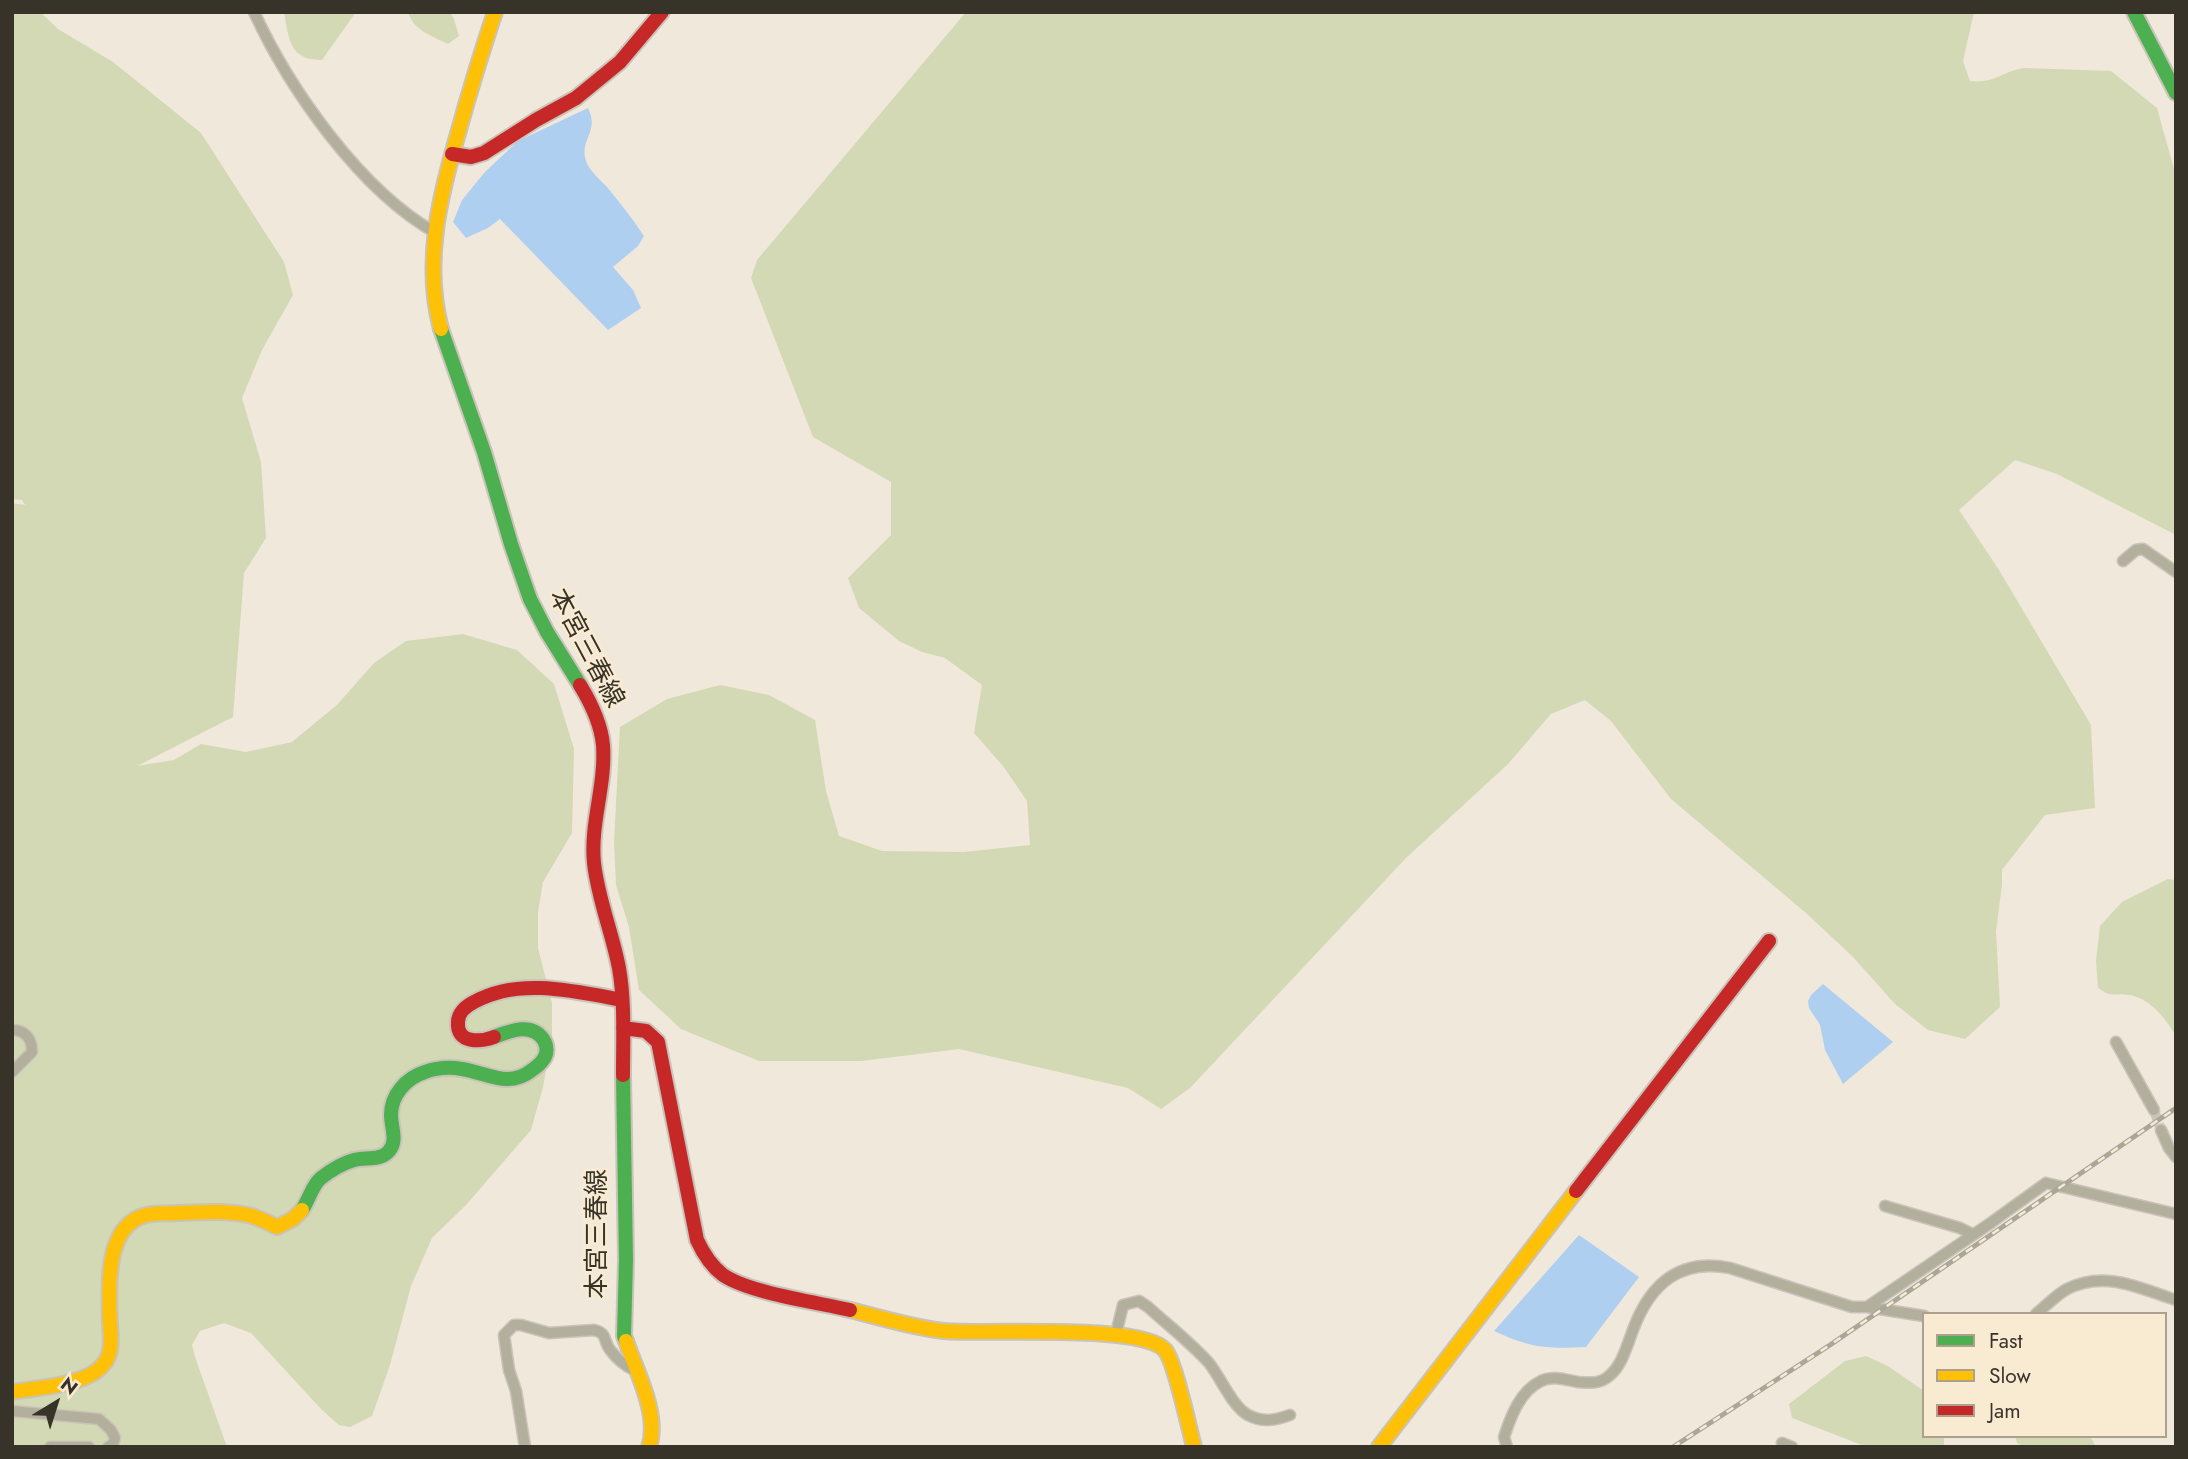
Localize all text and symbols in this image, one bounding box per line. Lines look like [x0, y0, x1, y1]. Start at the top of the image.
street label: 本宮三春線 [541, 584, 629, 714]
street label: 本宮三春線 [583, 1169, 615, 1299]
legend [1922, 1312, 2167, 1438]
text: Fast [1989, 1326, 2022, 1356]
text: Slow [1989, 1361, 2031, 1391]
north arrow [21, 1368, 91, 1438]
text: N [55, 1371, 83, 1401]
text: Jam [1989, 1396, 2021, 1426]

